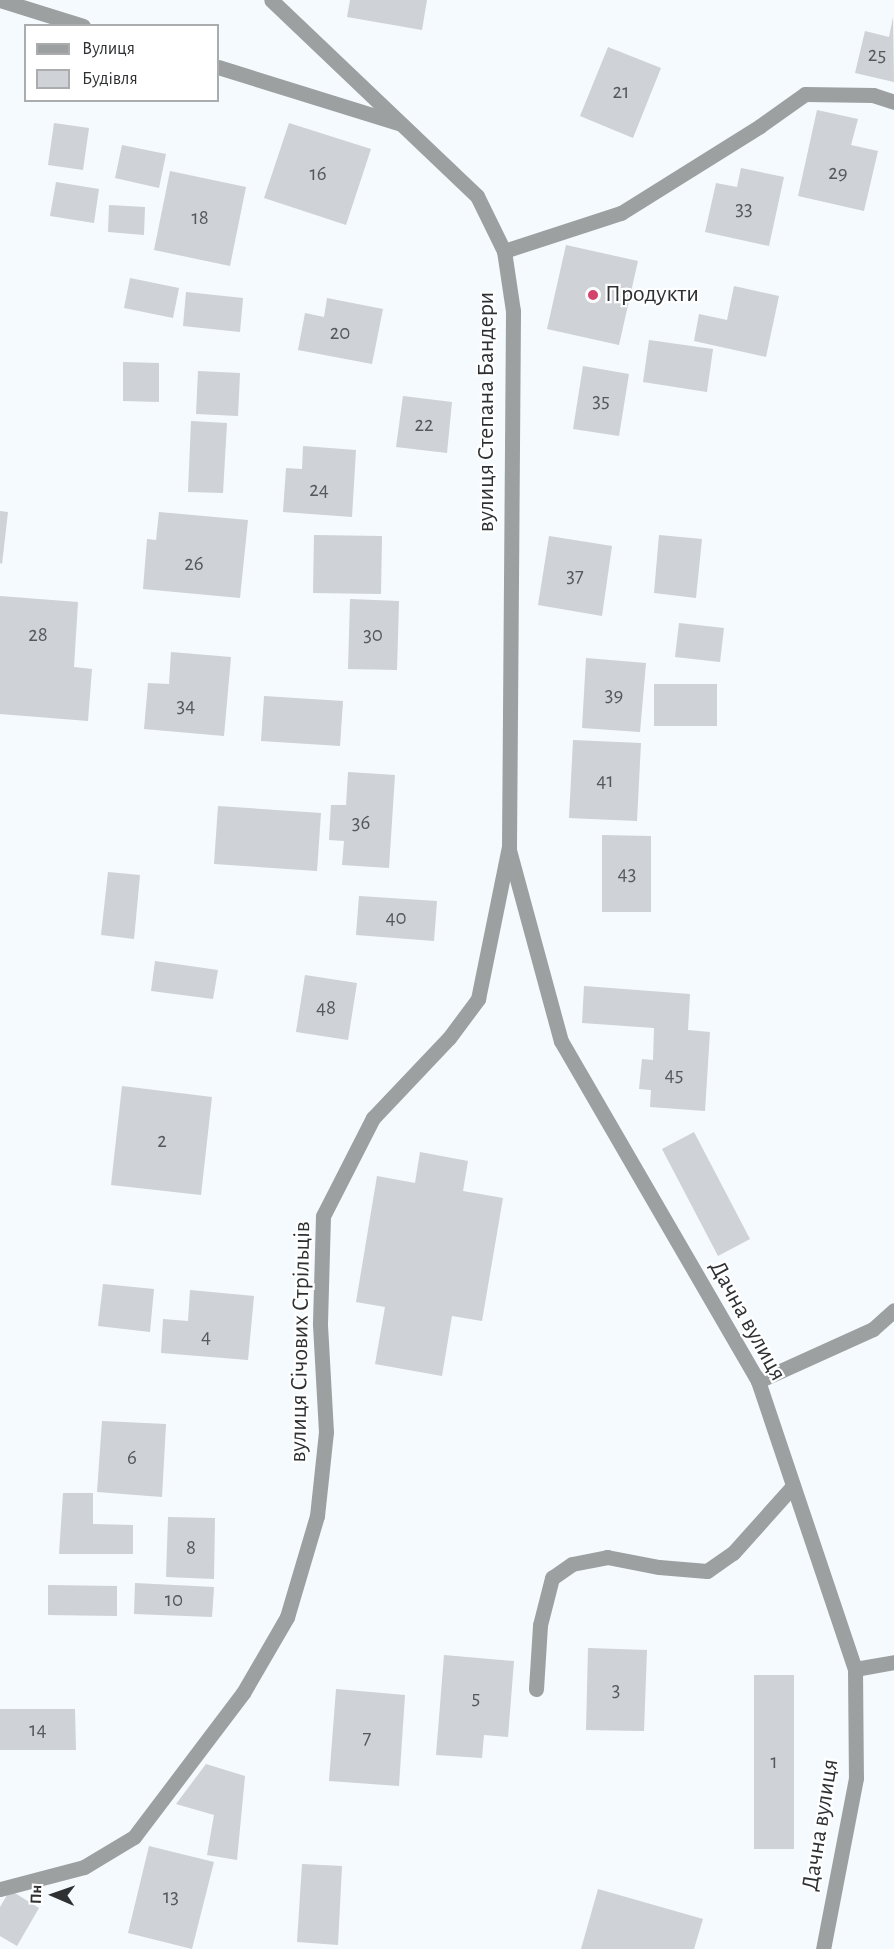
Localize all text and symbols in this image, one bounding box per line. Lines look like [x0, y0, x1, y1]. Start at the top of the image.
legend [24, 24, 219, 102]
text: Вулиця [82, 40, 135, 58]
house number: 25 [868, 42, 886, 68]
text: Будівля [82, 70, 138, 88]
house number: 21 [613, 79, 629, 105]
house number: 29 [828, 160, 848, 186]
house number: 16 [309, 161, 327, 187]
house number: 33 [735, 196, 753, 222]
house number: 18 [191, 205, 209, 231]
place label: Продукти [605, 281, 699, 309]
marker: Продукти [586, 288, 600, 302]
street label: вулиця Степана Бандери [473, 292, 501, 532]
house number: 20 [330, 320, 350, 346]
house number: 35 [592, 388, 610, 414]
house number: 22 [414, 412, 434, 438]
house number: 24 [309, 477, 329, 503]
house number: 26 [184, 551, 204, 577]
house number: 37 [566, 563, 584, 589]
house number: 28 [28, 622, 48, 648]
house number: 30 [363, 622, 383, 648]
house number: 39 [605, 682, 623, 708]
house number: 34 [177, 693, 195, 719]
house number: 41 [596, 768, 614, 794]
house number: 36 [352, 810, 370, 836]
house number: 43 [618, 861, 636, 887]
house number: 40 [385, 905, 407, 931]
house number: 48 [316, 995, 336, 1021]
house number: 45 [665, 1062, 683, 1088]
house number: 2 [157, 1128, 167, 1154]
street label: вулиця Січових Стрільців [284, 1221, 318, 1463]
street label: Дачна вулиця [702, 1256, 792, 1386]
house number: 4 [201, 1324, 211, 1350]
house number: 6 [127, 1445, 137, 1471]
house number: 8 [186, 1535, 196, 1561]
house number: 10 [165, 1587, 183, 1613]
house number: 3 [612, 1677, 620, 1703]
house number: 5 [472, 1685, 480, 1711]
house number: 14 [29, 1717, 47, 1743]
house number: 7 [363, 1725, 371, 1751]
house number: 1 [770, 1749, 778, 1775]
street label: Дачна вулиця [796, 1757, 846, 1893]
north arrow [24, 1865, 84, 1925]
text: Пн [28, 1884, 44, 1904]
house number: 13 [163, 1884, 179, 1910]

